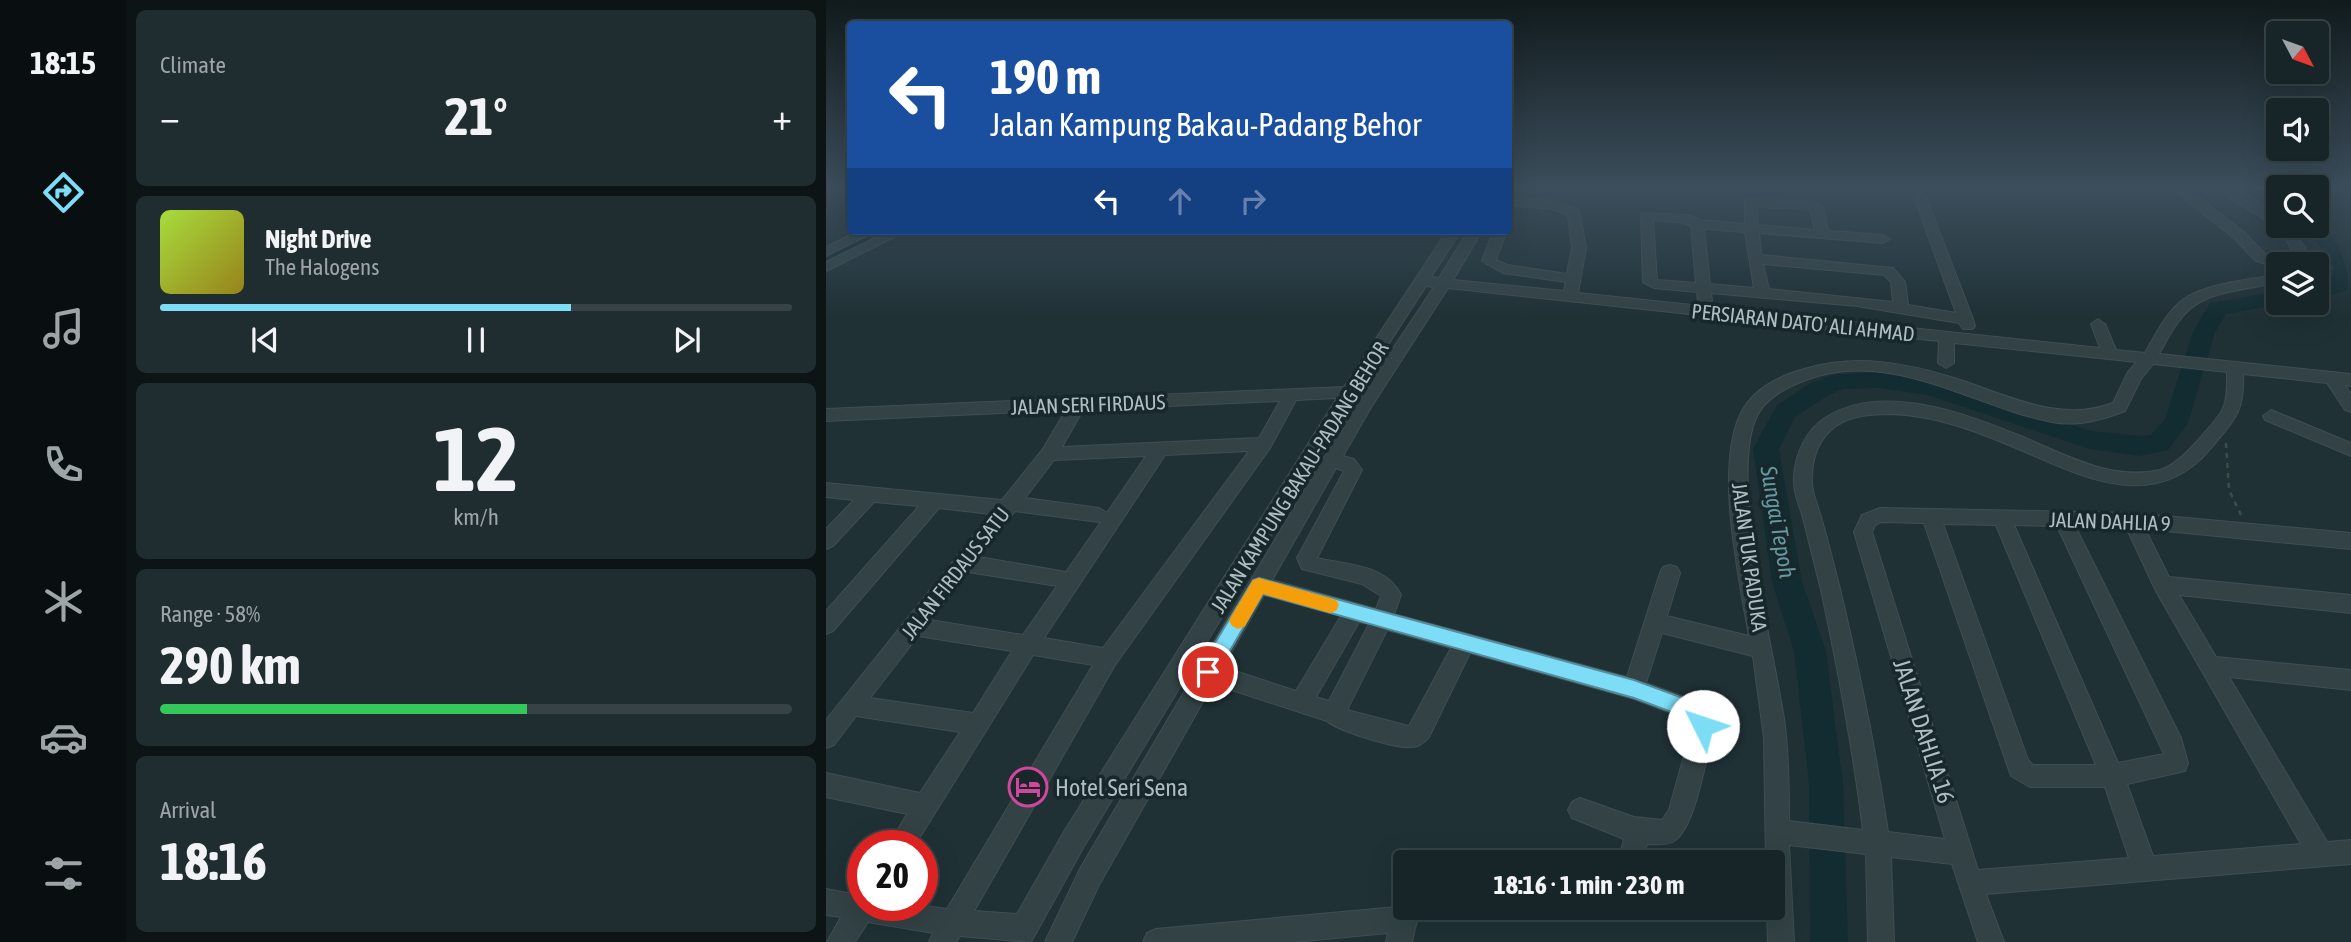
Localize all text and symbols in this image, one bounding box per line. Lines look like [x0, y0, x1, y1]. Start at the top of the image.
north arrow [2266, 21, 2329, 84]
map controls [2266, 21, 2329, 315]
text: 18:15 [30, 44, 96, 81]
text: 190 m [990, 48, 1101, 104]
icon: left [875, 49, 966, 140]
text: Climate [160, 52, 226, 78]
text: 21° [444, 86, 508, 146]
text: − [160, 95, 180, 138]
text: + [772, 95, 792, 138]
button: sound [2266, 98, 2329, 161]
text: Jalan Kampung Bakau-Padang Behor [990, 106, 1421, 143]
icon: directions [39, 168, 88, 217]
button: search [2266, 175, 2329, 238]
icon: left [1088, 182, 1126, 220]
icon: ahead [1161, 182, 1199, 220]
icon: right [1234, 182, 1272, 220]
text: Night Drive [265, 224, 372, 254]
button: layers [2266, 252, 2329, 315]
text: The Halogens [265, 254, 379, 280]
street label: PERSIARAN DATO' ALI AHMAD [1690, 298, 1916, 346]
icon: music [39, 304, 88, 353]
icon: previous [246, 321, 284, 359]
icon: pause [457, 321, 495, 359]
icon: next [668, 321, 706, 359]
street label: JALAN KAMPUNG BAKAU-PADANG BEHOR [1205, 337, 1393, 617]
street label: JALAN SERI FIRDAUS [1010, 389, 1166, 419]
text: 12 [433, 406, 519, 510]
icon: phone [39, 440, 88, 489]
water label: Sungai Tepoh [1755, 463, 1801, 580]
street label: JALAN TUK PADUKA [1728, 481, 1772, 634]
street label: JALAN FIRDAUS SATU [896, 502, 1014, 644]
text: km/h [453, 504, 499, 530]
street label: JALAN DAHLIA 9 [2049, 507, 2171, 535]
icon: climate [39, 577, 88, 626]
text: Range · 58% [160, 601, 260, 627]
text: 290 km [160, 635, 301, 695]
pin [1178, 642, 1238, 702]
icon: arrive [1189, 653, 1227, 691]
street label: JALAN DAHLIA 16 [1888, 655, 1960, 807]
position arrow [1666, 689, 1740, 763]
icon: car [39, 713, 88, 762]
hotel icon: Hotel Seri Sena [1007, 766, 1049, 808]
place label: Hotel Seri Sena [1055, 774, 1188, 801]
text: Arrival [160, 797, 216, 823]
speed limit sign: 20 [847, 830, 938, 921]
text: 18:16 [160, 831, 267, 891]
icon: filters [39, 849, 88, 898]
text: 18:16 · 1 min · 230 m [1494, 870, 1684, 900]

